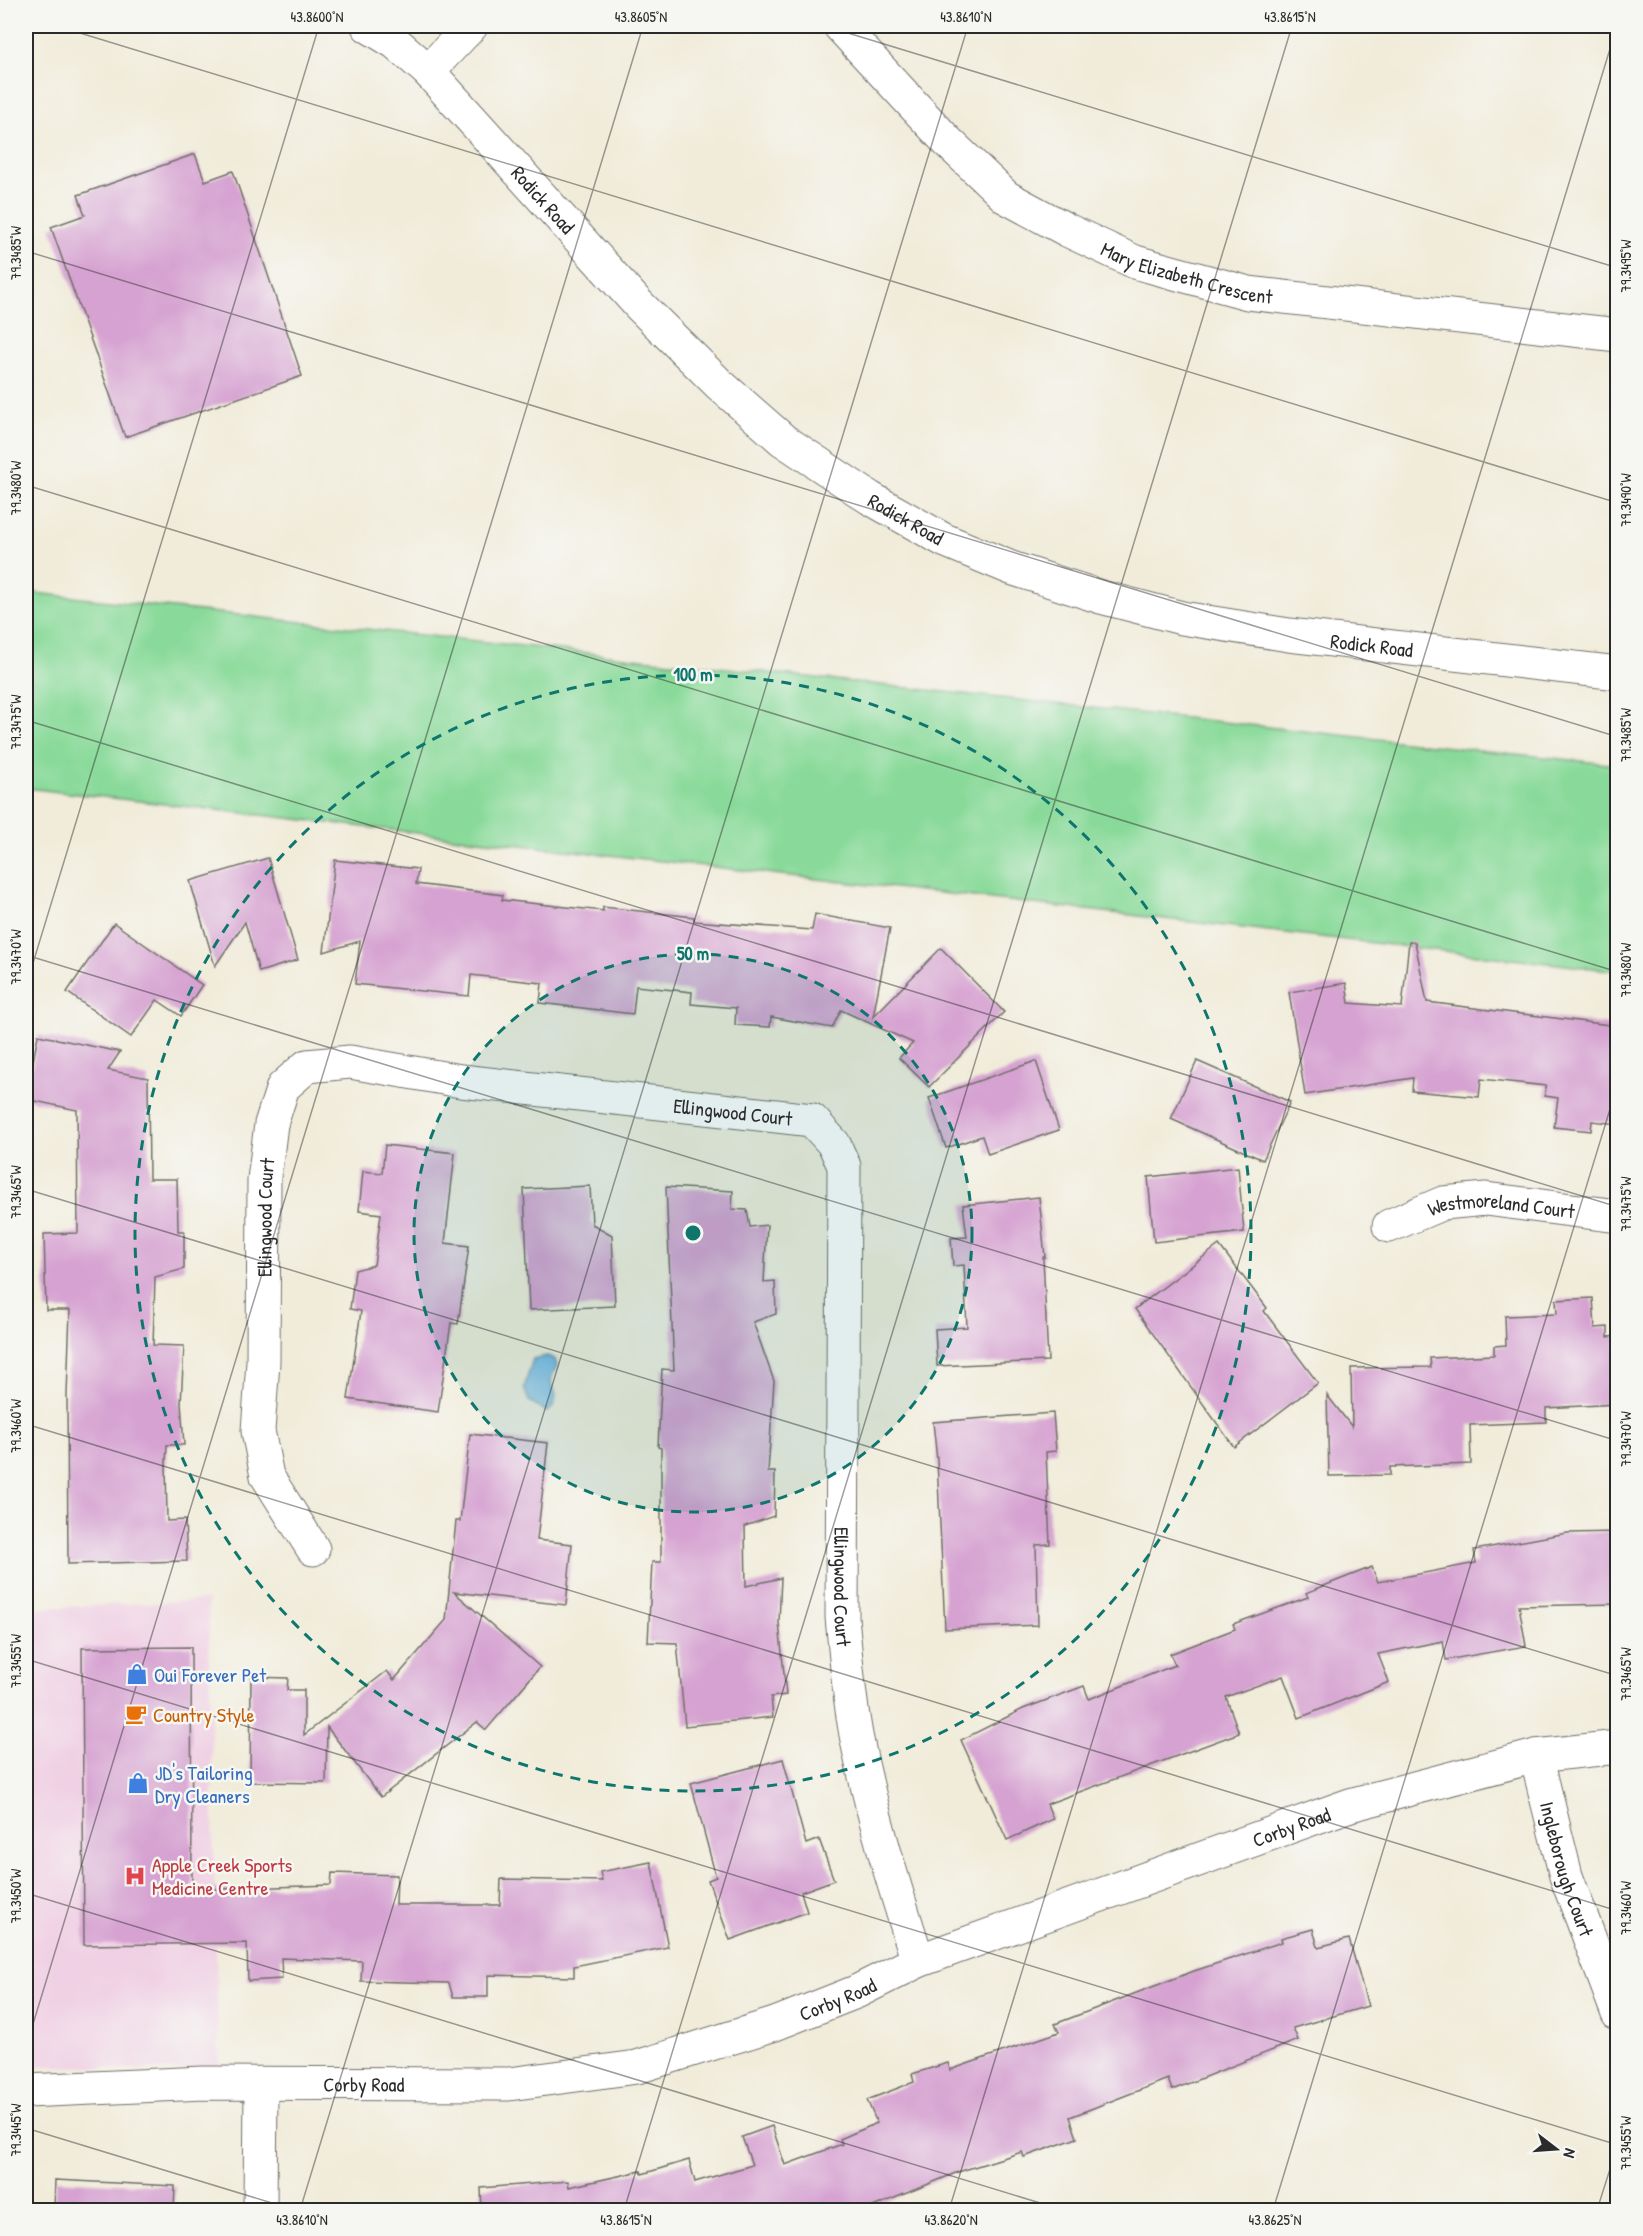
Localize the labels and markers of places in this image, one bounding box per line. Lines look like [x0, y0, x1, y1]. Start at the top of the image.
centre of rings [683, 1223, 703, 1243]
place label: Oui Forever Pet [154, 1661, 267, 1688]
shop icon: Oui Forever Pet [125, 1662, 149, 1686]
place label: Country Style [153, 1701, 255, 1728]
cafe icon: Country Style [124, 1702, 148, 1726]
place label: JD's Tailoring Dry Cleaners [155, 1759, 253, 1809]
shop icon: JD's Tailoring Dry Cleaners [126, 1771, 150, 1795]
place label: Apple Creek Sports Medicine Centre [152, 1851, 293, 1901]
hospital icon: Apple Creek Sports Medicine Centre [123, 1864, 147, 1888]

